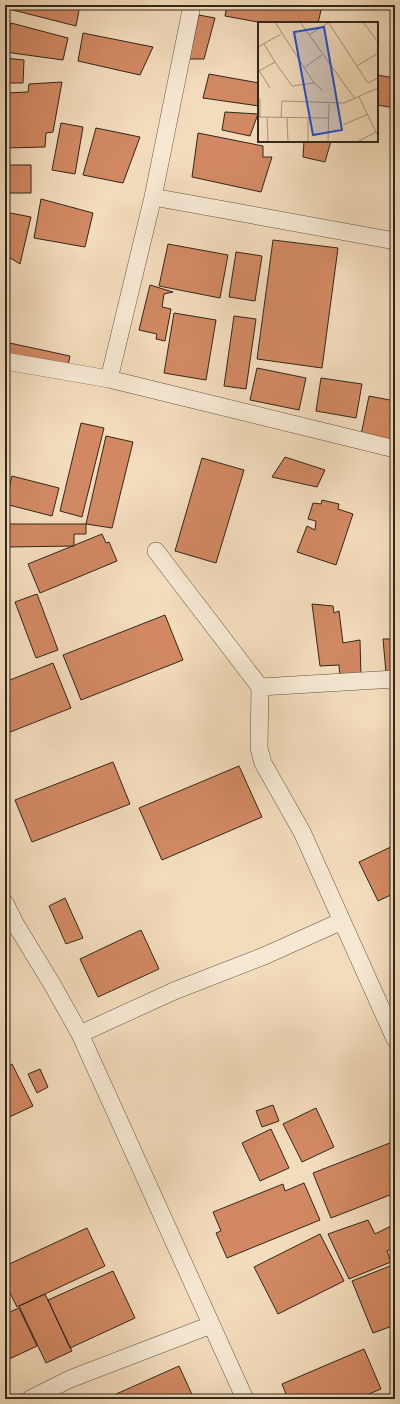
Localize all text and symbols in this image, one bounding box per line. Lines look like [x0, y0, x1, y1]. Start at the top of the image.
inset map [258, 22, 378, 142]

